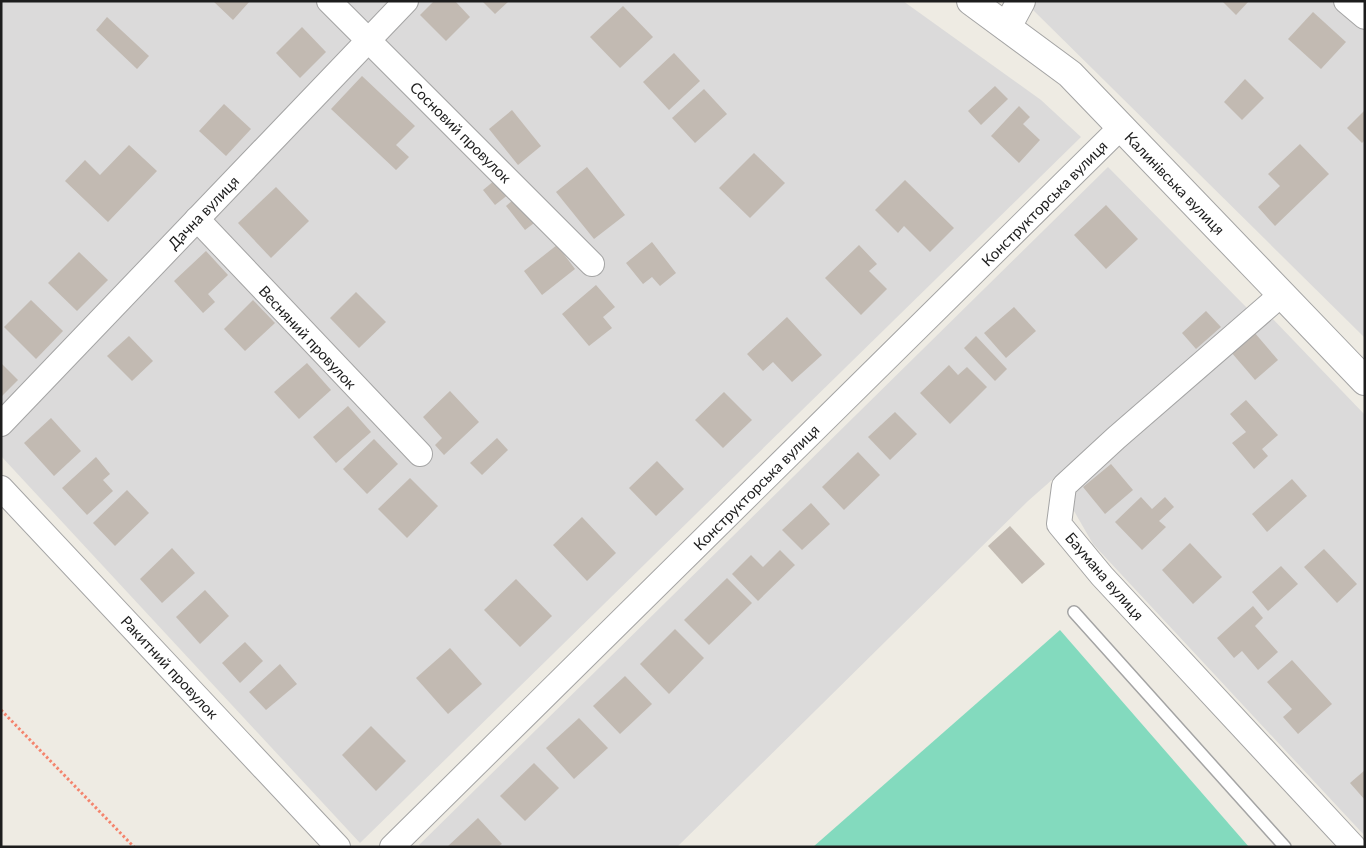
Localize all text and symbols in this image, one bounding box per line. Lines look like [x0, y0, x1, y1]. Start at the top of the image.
street label: Сосновий провулок [407, 78, 516, 187]
street label: Калинівська вулиця [1121, 128, 1229, 238]
street label: Конструкторська вулиця [977, 136, 1111, 270]
street label: Дачна вулиця [164, 172, 242, 252]
street label: Весняний провулок [255, 282, 361, 393]
street label: Конструкторська вулиця [689, 420, 823, 554]
street label: Баумана вулиця [1062, 529, 1148, 623]
street label: Ракитний провулок [118, 612, 223, 722]

